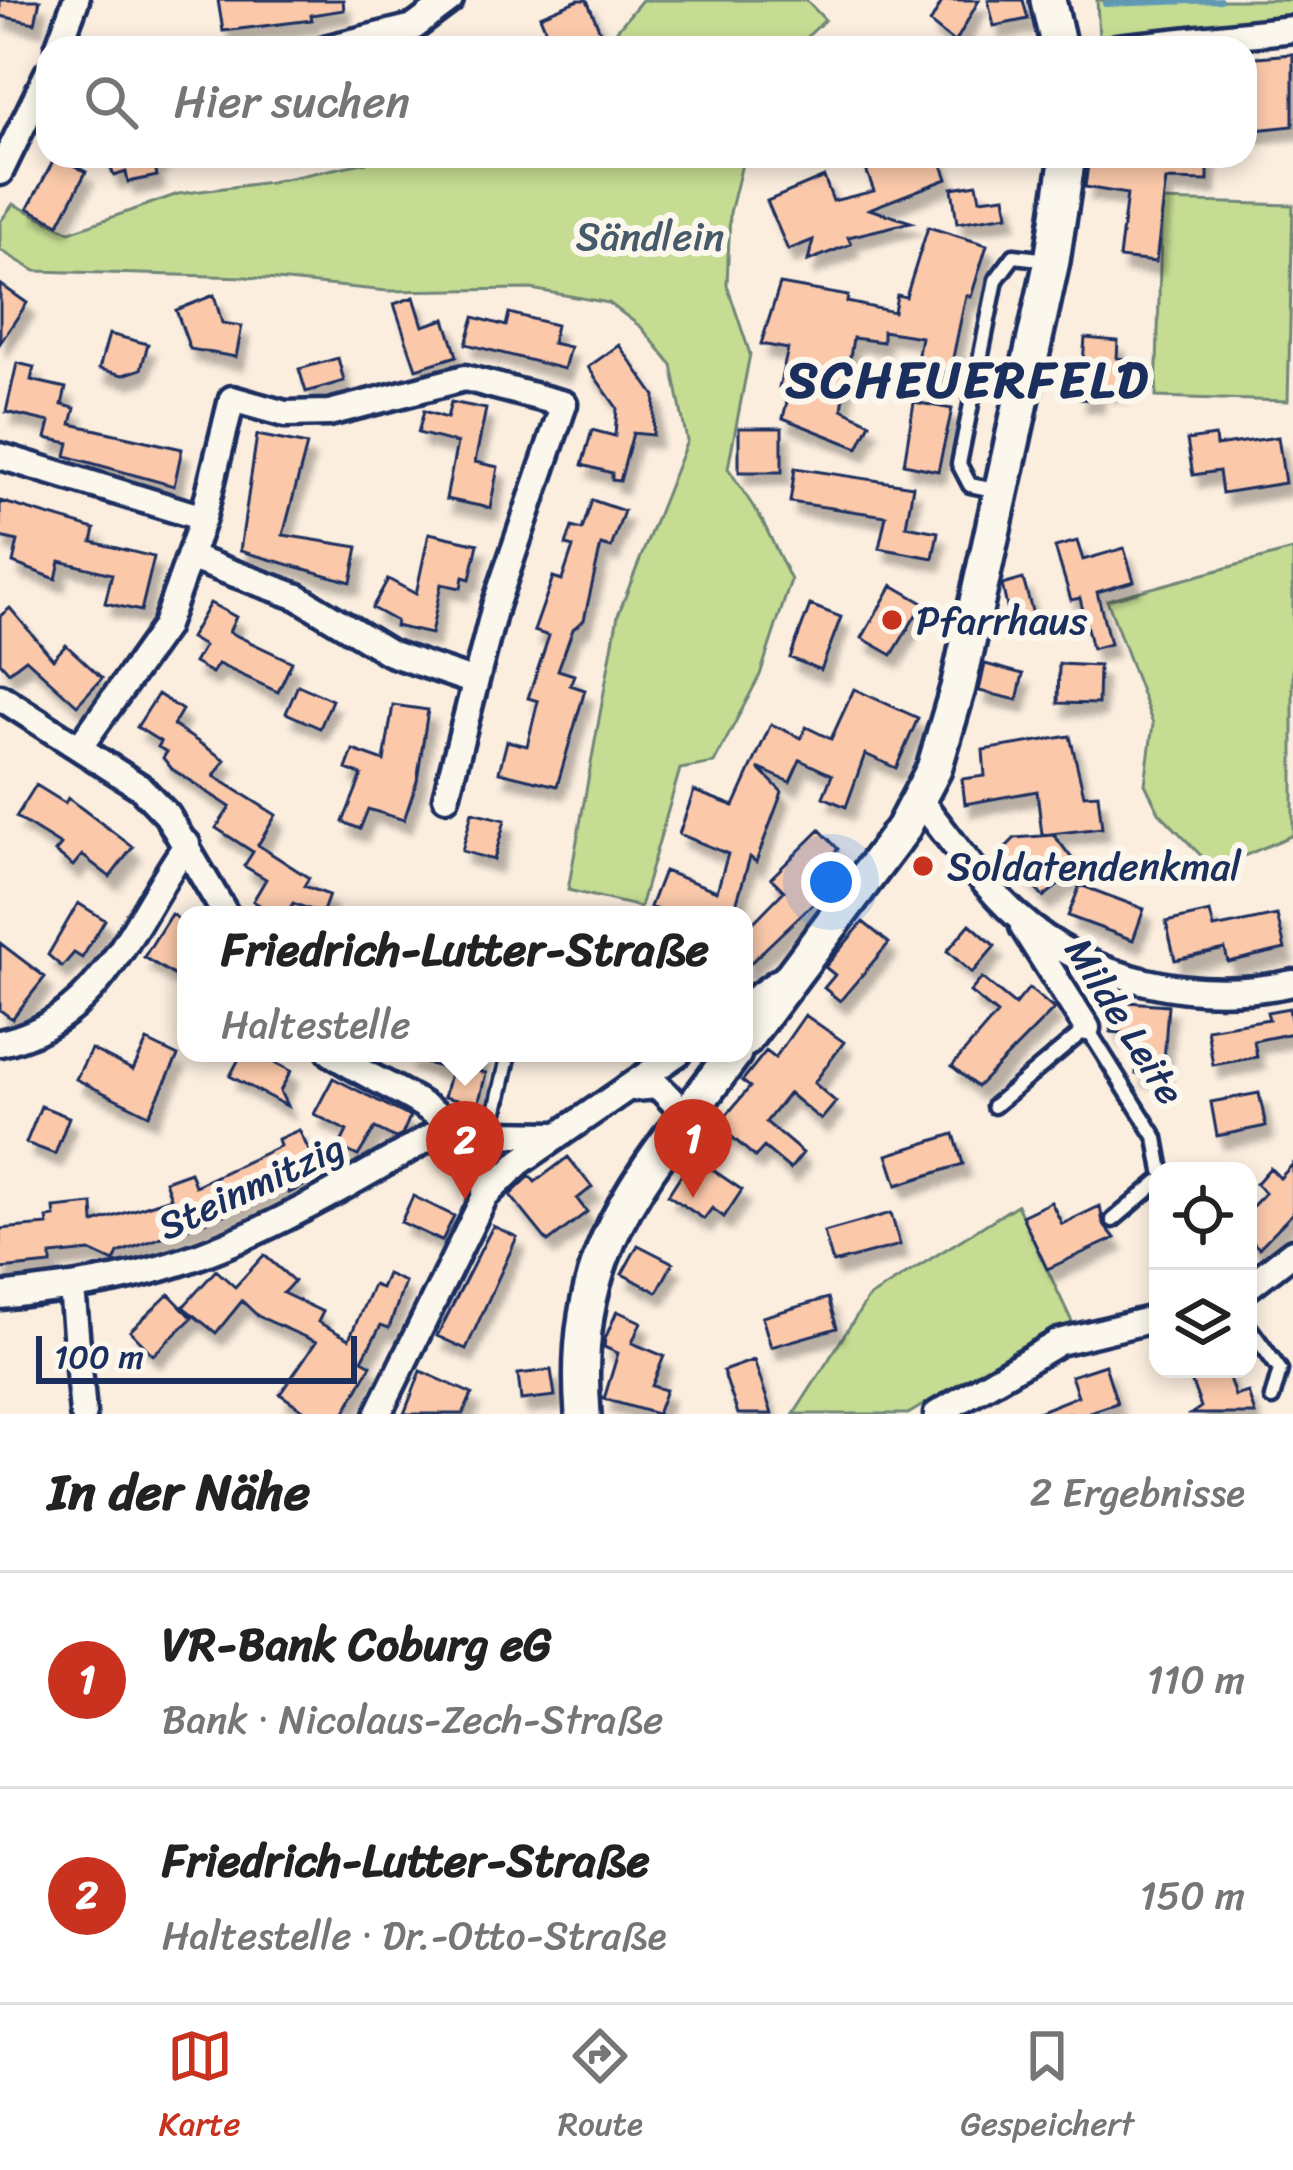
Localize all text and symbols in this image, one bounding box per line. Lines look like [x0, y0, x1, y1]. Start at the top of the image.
search box [36, 36, 1257, 168]
text: Hier suchen [174, 62, 410, 142]
icon: search [78, 69, 144, 135]
park label: Sändlein [576, 202, 724, 271]
district label: SCHEUERFELD [785, 335, 1150, 425]
place label: Pfarrhaus [916, 586, 1087, 655]
marker: Pfarrhaus [879, 607, 905, 633]
place label: Soldatendenkmal [947, 832, 1242, 901]
your location [801, 852, 861, 912]
marker: Soldatendenkmal [910, 853, 936, 879]
popup [177, 906, 753, 1062]
text: Friedrich-Lutter-Straße [221, 910, 709, 990]
street label: Milde Leite [1046, 923, 1204, 1119]
text: Haltestelle [221, 990, 411, 1059]
pin: 1 [654, 1099, 732, 1198]
pin: 2 [426, 1101, 504, 1200]
street label: Steinmitzig [146, 1112, 356, 1260]
map controls [1149, 1162, 1257, 1378]
button: locate [1149, 1162, 1257, 1270]
button: layers [1149, 1270, 1257, 1378]
text: 100 m [54, 1328, 144, 1386]
scale bar [36, 1330, 357, 1383]
text: In der Nähe [48, 1447, 310, 1537]
text: 2 Ergebnisse [1030, 1458, 1245, 1527]
text: VR-Bank Coburg eG [162, 1605, 551, 1685]
text: 1 [79, 1645, 95, 1714]
text: 110 m [1147, 1645, 1245, 1714]
text: Bank · Nicolaus-Zech-Straße [162, 1685, 663, 1754]
text: Friedrich-Lutter-Straße [162, 1821, 650, 1901]
text: 2 [76, 1861, 98, 1930]
text: 150 m [1140, 1861, 1245, 1930]
text: Haltestelle · Dr.-Otto-Straße [162, 1901, 667, 1970]
tab: Karte [159, 2023, 240, 2153]
tab: Route [558, 2023, 643, 2153]
tab: Gespeichert [960, 2023, 1134, 2153]

